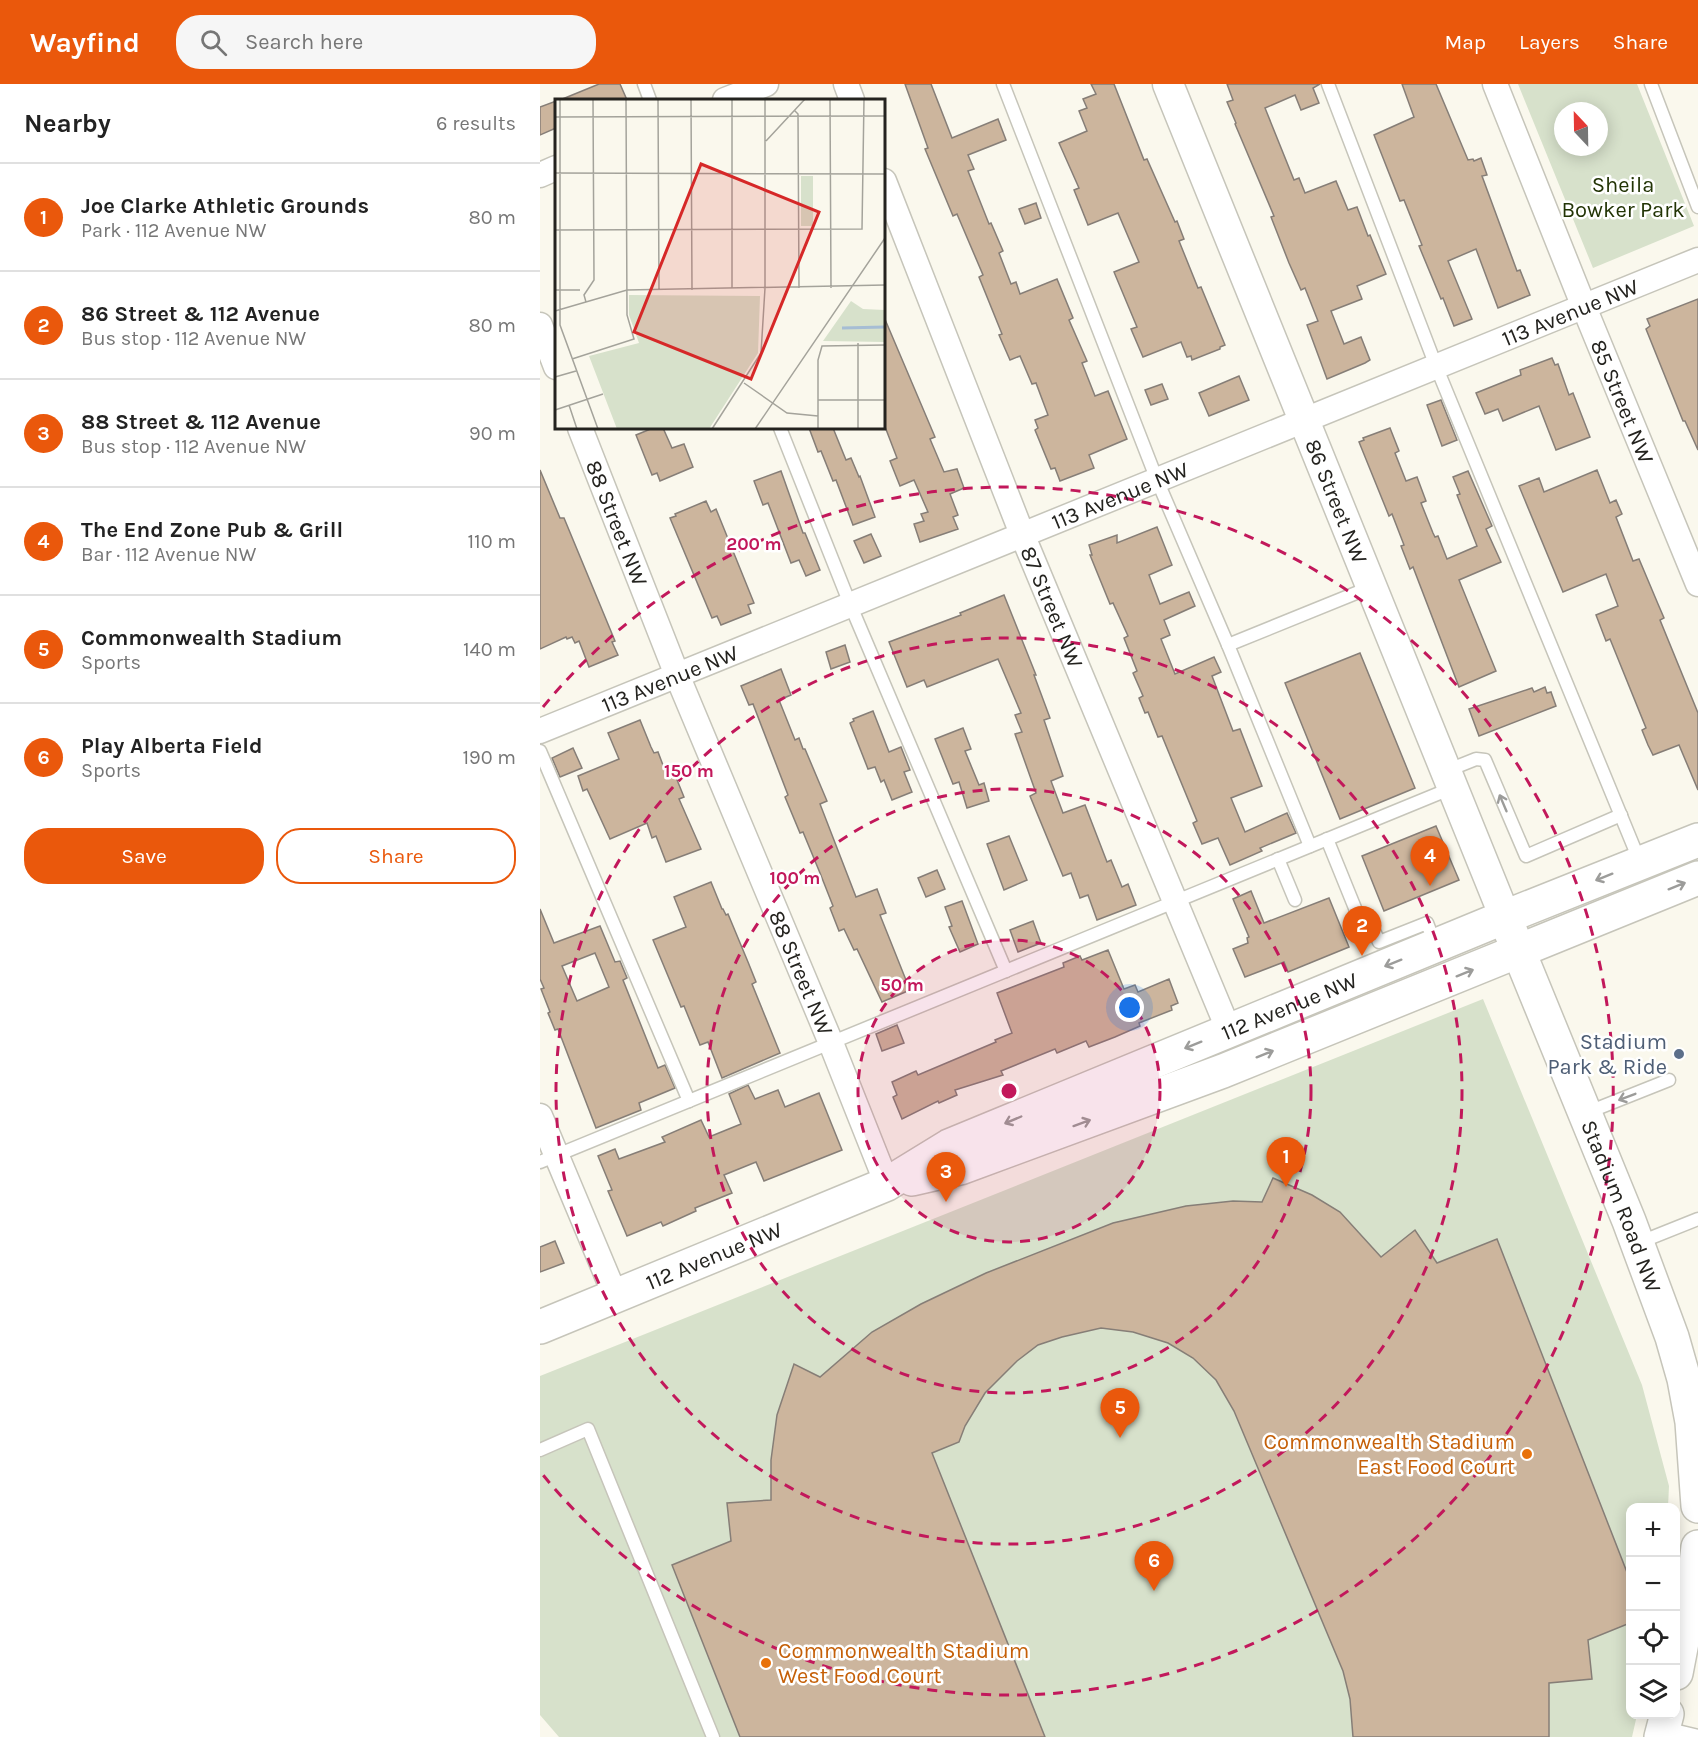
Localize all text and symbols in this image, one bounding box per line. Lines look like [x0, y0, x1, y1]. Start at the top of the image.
search box [176, 15, 596, 69]
text: Wayfind [30, 26, 140, 59]
icon: search [197, 26, 230, 59]
text: Search here [245, 29, 363, 55]
text: Map [1444, 30, 1486, 54]
text: Layers [1519, 30, 1580, 54]
text: Share [1613, 30, 1668, 54]
inset map [555, 99, 885, 429]
north arrow [1554, 102, 1608, 156]
text: Nearby [24, 108, 111, 139]
text: 6 results [436, 112, 516, 135]
park label: Sheila Bowker Park [1561, 172, 1685, 223]
text: Joe Clarke Athletic Grounds [81, 193, 369, 219]
text: 1 [40, 206, 47, 229]
text: 80 m [468, 206, 516, 229]
text: Park · 112 Avenue NW [81, 219, 266, 242]
street label: 113 Avenue NW [1498, 273, 1643, 352]
text: 86 Street & 112 Avenue [81, 301, 320, 327]
text: 2 [37, 314, 50, 337]
text: 80 m [468, 314, 516, 337]
text: Bus stop · 112 Avenue NW [81, 327, 306, 350]
street label: 85 Street NW [1585, 336, 1659, 468]
text: 88 Street & 112 Avenue [81, 409, 321, 435]
text: 3 [37, 422, 50, 445]
text: 90 m [469, 422, 516, 445]
text: Bus stop · 112 Avenue NW [81, 435, 306, 458]
street label: 86 Street NW [1299, 436, 1373, 568]
street label: 88 Street NW [580, 457, 653, 590]
street label: 113 Avenue NW [1048, 457, 1193, 535]
text: The End Zone Pub & Grill [81, 517, 343, 543]
text: 4 [38, 530, 49, 553]
text: 110 m [467, 530, 516, 553]
text: 200 m [726, 533, 782, 555]
text: Bar · 112 Avenue NW [81, 543, 256, 566]
street label: 87 Street NW [1015, 543, 1088, 672]
text: Commonwealth Stadium [81, 625, 342, 651]
text: 5 [38, 638, 49, 661]
text: 140 m [463, 638, 516, 661]
street label: 113 Avenue NW [598, 640, 743, 719]
text: Sports [81, 651, 141, 674]
text: Play Alberta Field [81, 733, 262, 759]
text: 6 [37, 746, 50, 769]
text: 190 m [462, 746, 516, 769]
text: Sports [81, 759, 141, 782]
text: 150 m [664, 760, 714, 782]
one-way arrow [1497, 794, 1508, 812]
button: Save [24, 828, 264, 884]
button: Share [276, 828, 516, 884]
pin: 4 [1410, 836, 1450, 886]
text: 100 m [770, 867, 820, 889]
one-way arrow [1596, 872, 1614, 883]
one-way arrow [1668, 880, 1686, 891]
pin: 2 [1342, 906, 1382, 956]
street label: 88 Street NW [763, 907, 838, 1040]
one-way arrow [1384, 958, 1402, 969]
street label: 112 Avenue NW [1218, 967, 1362, 1046]
one-way arrow [1455, 967, 1474, 978]
text: 50 m [880, 974, 924, 996]
your location [1115, 993, 1144, 1022]
place label: Stadium Park & Ride [1547, 1029, 1667, 1080]
one-way arrow [1184, 1040, 1203, 1051]
marker: Stadium Park & Ride [1672, 1047, 1686, 1061]
one-way arrow [1255, 1048, 1274, 1059]
centre of rings [999, 1081, 1019, 1101]
one-way arrow [1618, 1092, 1637, 1103]
one-way arrow [1004, 1115, 1022, 1126]
one-way arrow [1073, 1117, 1091, 1128]
street label: Stadium Road NW [1575, 1117, 1666, 1297]
pin: 1 [1266, 1138, 1306, 1187]
pin: 3 [926, 1152, 966, 1202]
street label: 112 Avenue NW [642, 1217, 786, 1296]
pin: 5 [1100, 1388, 1140, 1438]
place label: Commonwealth Stadium East Food Court [1264, 1429, 1515, 1480]
marker: Commonwealth Stadium East Food Court [1520, 1447, 1534, 1461]
map controls [1626, 1503, 1680, 1719]
button: + [1626, 1503, 1680, 1557]
pin: 6 [1134, 1542, 1174, 1591]
button: − [1626, 1557, 1680, 1611]
button: locate [1626, 1611, 1680, 1665]
place label: Commonwealth Stadium West Food Court [778, 1638, 1029, 1689]
marker: Commonwealth Stadium West Food Court [759, 1656, 773, 1670]
button: layers [1626, 1665, 1680, 1719]

